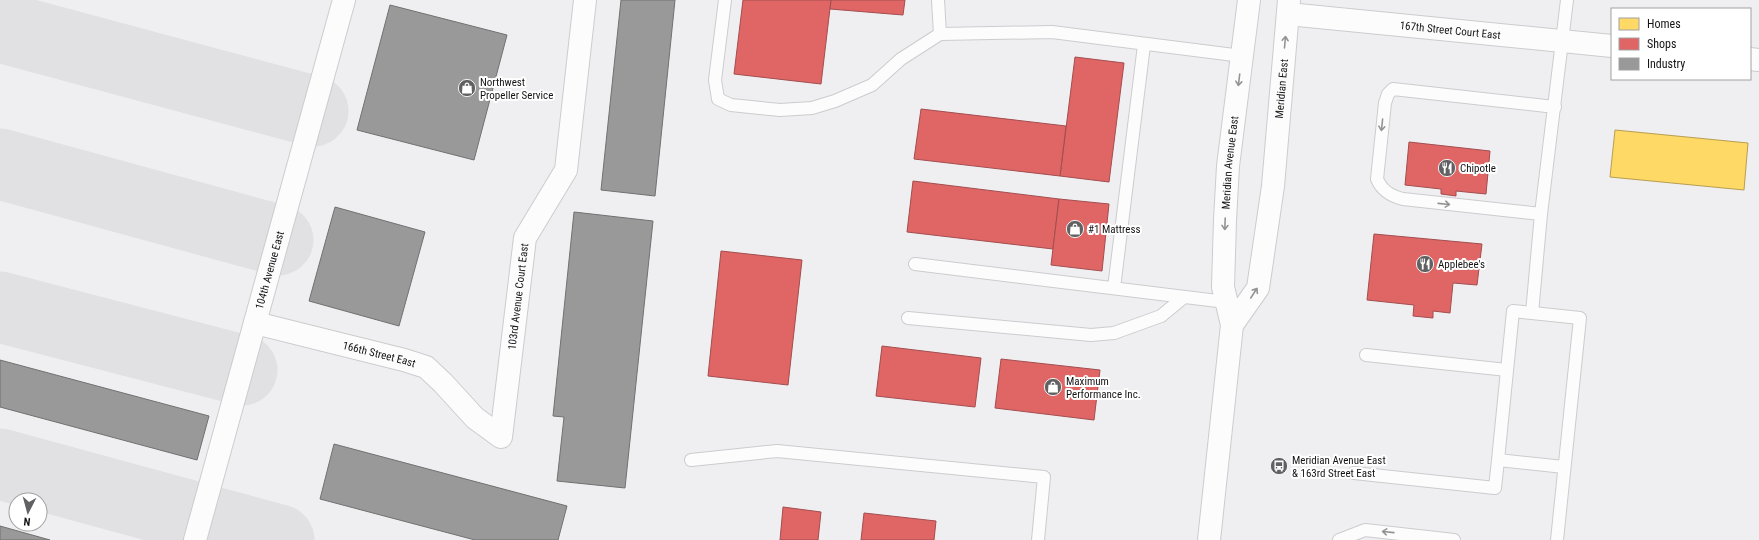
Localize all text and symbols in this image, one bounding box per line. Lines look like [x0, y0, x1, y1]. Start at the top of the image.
legend [1611, 8, 1751, 80]
text: Homes [1647, 17, 1681, 31]
street label: 167th Street Court East [1399, 19, 1501, 42]
one-way arrow [1281, 36, 1289, 49]
text: Shops [1647, 37, 1676, 51]
text: Industry [1647, 57, 1685, 71]
street label: Meridian East [1273, 59, 1291, 119]
one-way arrow [1235, 73, 1243, 86]
place label: Northwest Propeller Service [480, 76, 553, 102]
shop icon: Northwest Propeller Service [457, 78, 477, 98]
street label: Meridian Avenue East [1220, 115, 1241, 210]
one-way arrow [1379, 118, 1386, 131]
restaurant icon: Chipotle [1437, 158, 1457, 178]
place label: Chipotle [1460, 162, 1496, 175]
one-way arrow [1437, 200, 1450, 207]
one-way arrow [1221, 217, 1228, 230]
shop icon: #1 Mattress [1065, 219, 1085, 239]
place label: #1 Mattress [1088, 223, 1141, 236]
street label: 104th Avenue East [253, 230, 287, 311]
street label: 103rd Avenue Court East [506, 243, 531, 351]
restaurant icon: Applebee's [1415, 254, 1435, 274]
place label: Applebee's [1438, 258, 1485, 271]
one-way arrow [1250, 288, 1258, 299]
street label: 166th Street East [341, 339, 417, 370]
place label: Maximum Performance Inc. [1066, 375, 1141, 401]
shop icon: Maximum Performance Inc. [1043, 377, 1063, 397]
place label: Meridian Avenue East & 163rd Street East [1292, 454, 1386, 480]
bus stop icon: Meridian Avenue East & 163rd Street East [1269, 456, 1289, 476]
north arrow [8, 492, 48, 532]
text: N [23, 515, 31, 528]
one-way arrow [1382, 528, 1395, 536]

